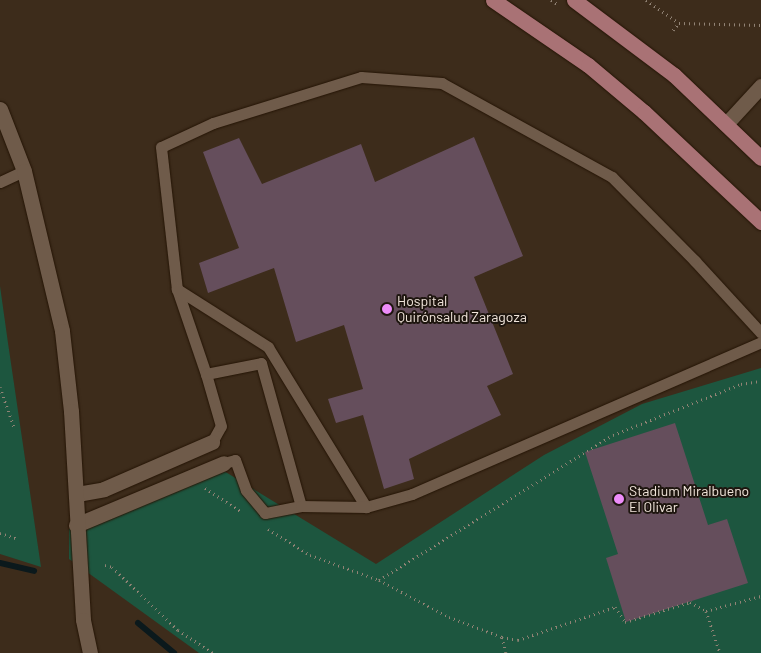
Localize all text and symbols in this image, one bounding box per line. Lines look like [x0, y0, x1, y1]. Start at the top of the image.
place label: Hospital Quirónsalud Zaragoza [397, 293, 527, 326]
marker: Hospital Quirónsalud Zaragoza [381, 303, 393, 315]
place label: Stadium Miralbueno El Olivar [629, 483, 749, 516]
marker: Stadium Miralbueno El Olivar [613, 493, 625, 505]

